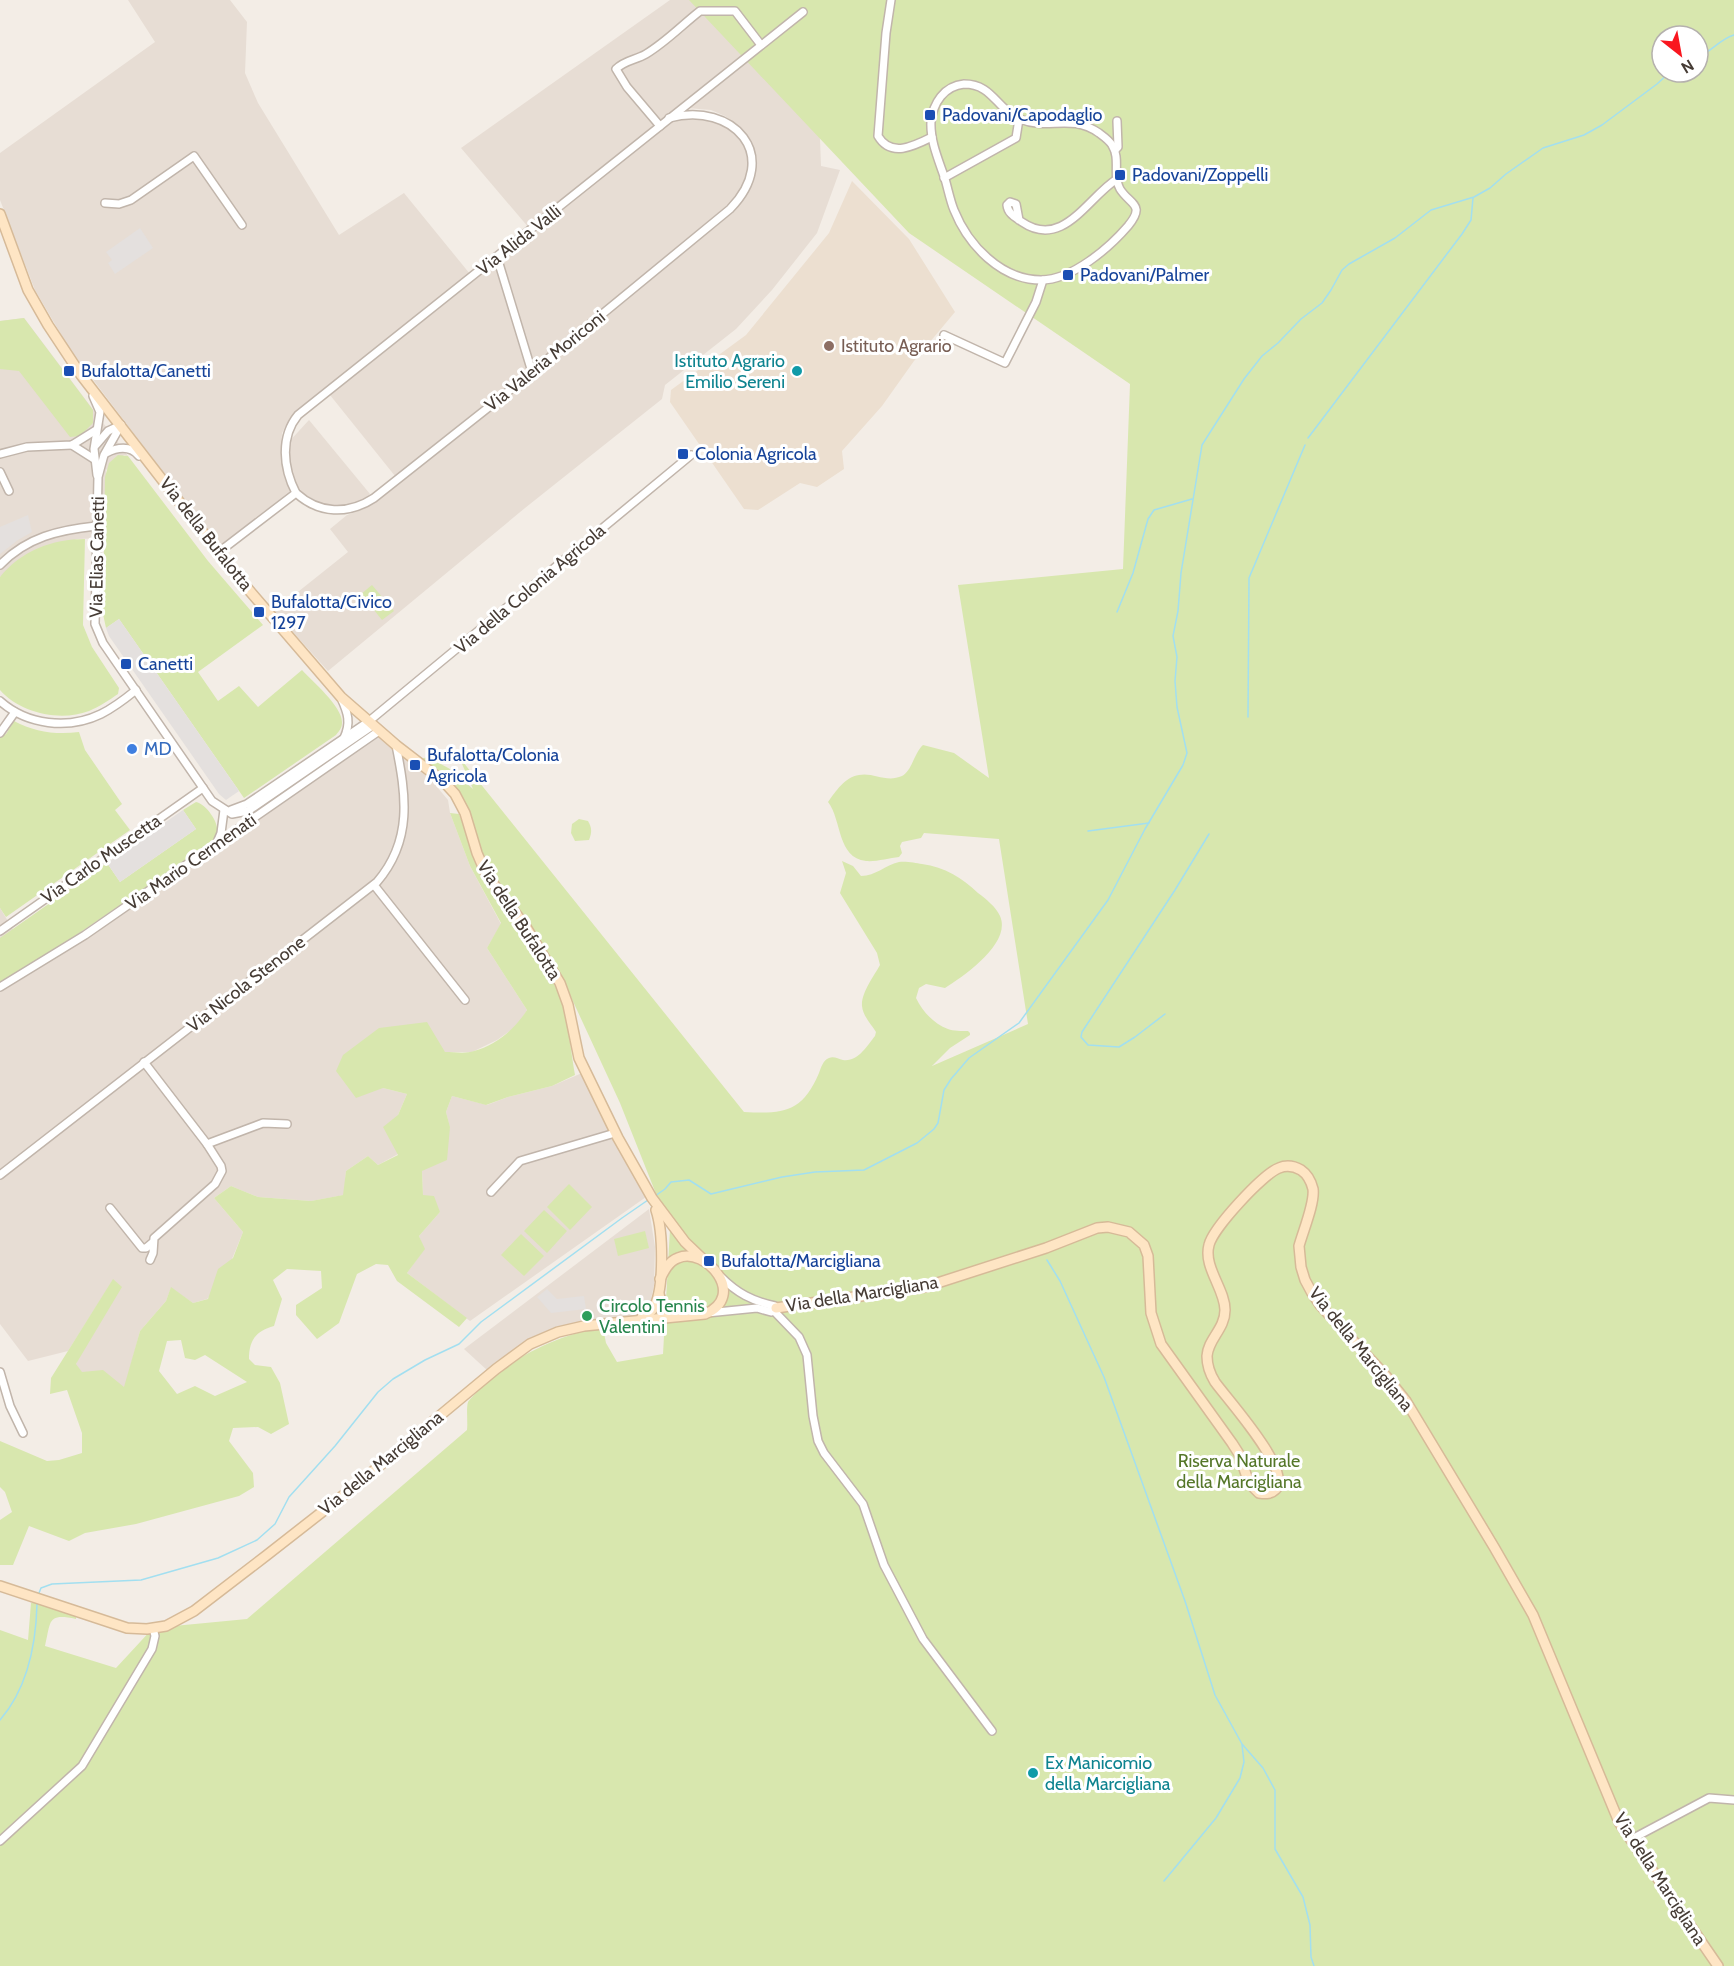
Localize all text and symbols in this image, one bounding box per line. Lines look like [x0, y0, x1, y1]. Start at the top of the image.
north arrow [1650, 24, 1710, 84]
text: N [1678, 55, 1697, 77]
place label: Padovani/Capodaglio [942, 104, 1103, 126]
marker: Padovani/Capodaglio [923, 108, 937, 122]
place label: Padovani/Zoppelli [1132, 164, 1268, 186]
marker: Padovani/Zoppelli [1113, 168, 1127, 182]
street label: Via Alida Valli [472, 200, 566, 280]
place label: Padovani/Palmer [1080, 264, 1209, 286]
marker: Padovani/Palmer [1061, 268, 1075, 282]
street label: Via Valeria Moriconi [480, 306, 610, 416]
place label: Istituto Agrario [841, 335, 952, 357]
marker: Istituto Agrario [822, 339, 836, 353]
place label: Istituto Agrario Emilio Sereni [674, 350, 785, 393]
place label: Bufalotta/Canetti [81, 360, 211, 382]
marker: Bufalotta/Canetti [62, 364, 76, 378]
marker: Istituto Agrario Emilio Sereni [790, 364, 804, 378]
place label: Colonia Agricola [695, 443, 817, 465]
marker: Colonia Agricola [676, 447, 690, 461]
street label: Via della Bufalotta [155, 473, 257, 595]
street label: Via Elias Canetti [85, 496, 109, 618]
street label: Via della Colonia Agricola [450, 519, 610, 659]
place label: Bufalotta/Civico 1297 [271, 591, 392, 634]
marker: Bufalotta/Civico 1297 [252, 605, 266, 619]
place label: Canetti [138, 653, 193, 675]
marker: Canetti [119, 657, 133, 671]
place label: MD [144, 738, 172, 760]
marker: MD [125, 742, 139, 756]
place label: Bufalotta/Colonia Agricola [427, 744, 560, 787]
marker: Bufalotta/Colonia Agricola [408, 758, 422, 772]
street label: Via Carlo Muscetta [37, 809, 165, 908]
street label: Via Mario Cermenati [122, 809, 260, 915]
street label: Via della Bufalotta [472, 856, 566, 984]
street label: Via Nicola Stenone [182, 931, 310, 1037]
place label: Bufalotta/Marcigliana [721, 1250, 881, 1272]
marker: Bufalotta/Marcigliana [702, 1254, 716, 1268]
street label: Via della Marcigliana [784, 1271, 940, 1317]
street label: Via della Marcigliana [1304, 1282, 1418, 1416]
place label: Circolo Tennis Valentini [599, 1295, 705, 1338]
marker: Circolo Tennis Valentini [580, 1309, 594, 1323]
street label: Via della Marcigliana [314, 1406, 448, 1520]
park label: Riserva Naturale della Marcigliana [1176, 1450, 1302, 1493]
place label: Ex Manicomio della Marcigliana [1045, 1752, 1171, 1795]
marker: Ex Manicomio della Marcigliana [1026, 1766, 1040, 1780]
street label: Via della Marcigliana [1609, 1809, 1711, 1950]

